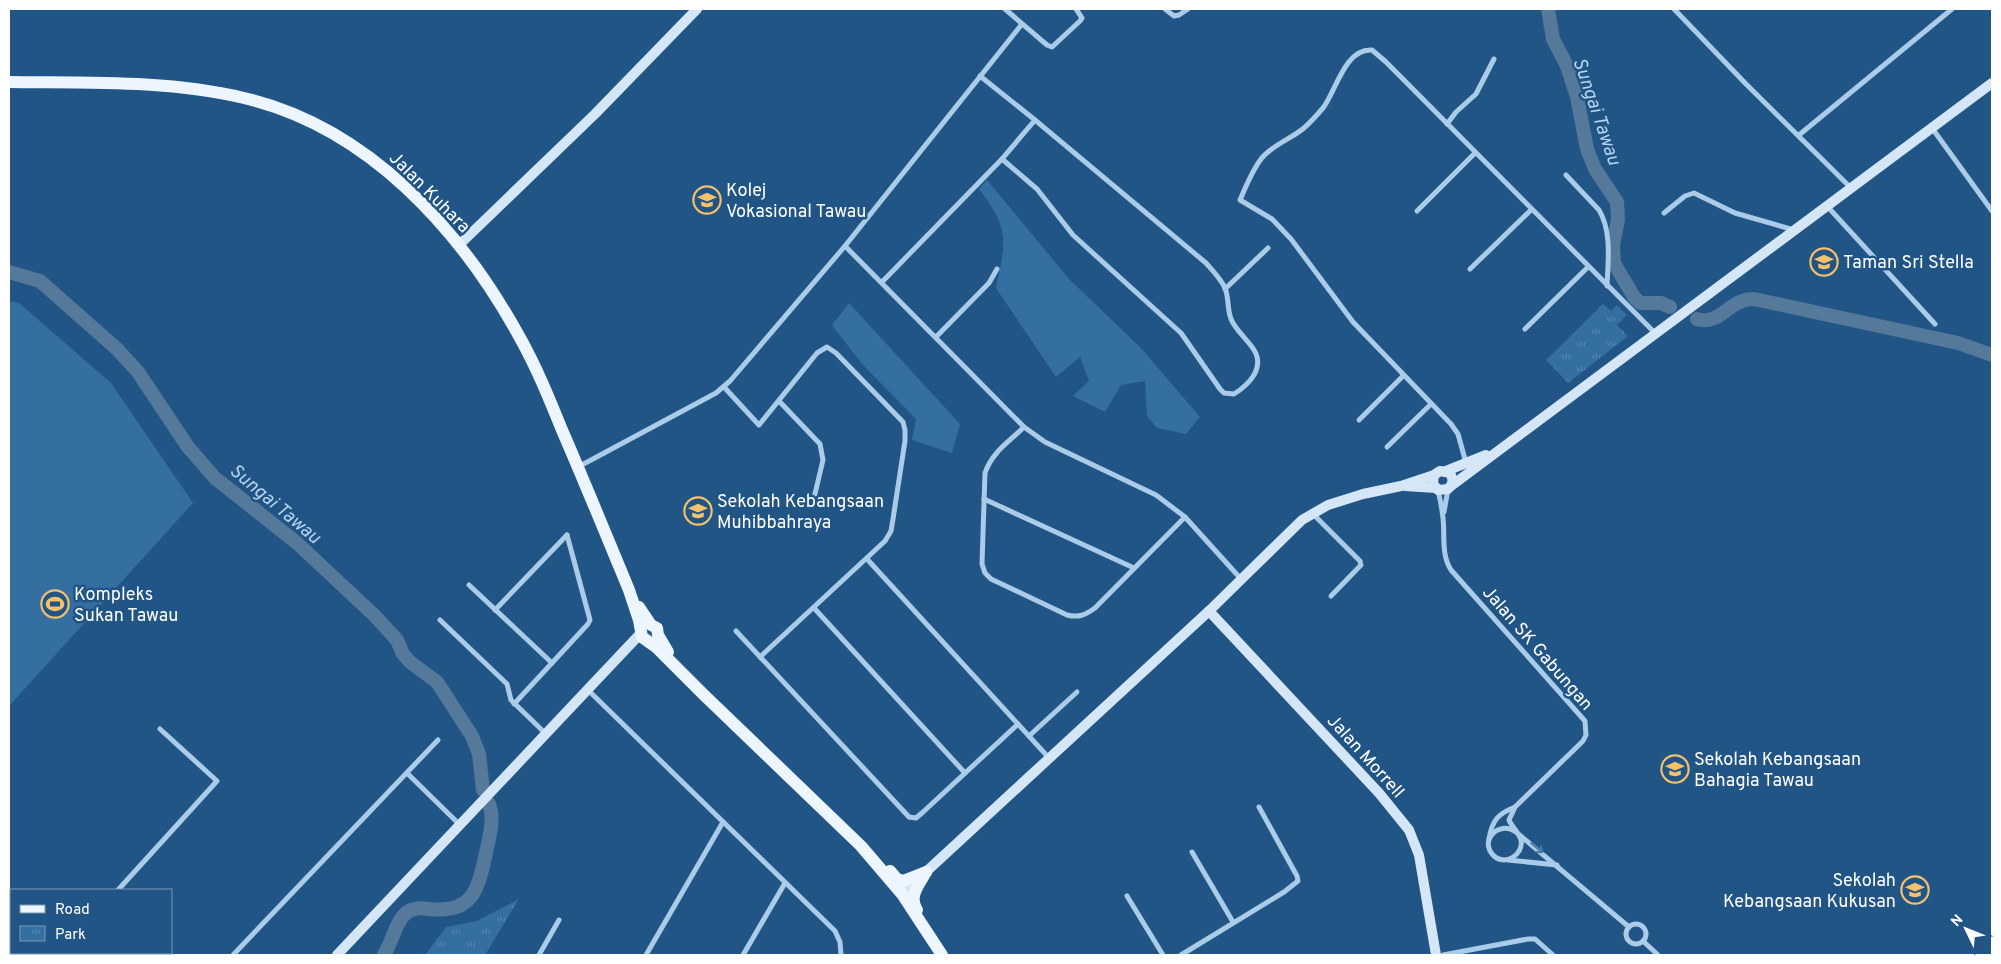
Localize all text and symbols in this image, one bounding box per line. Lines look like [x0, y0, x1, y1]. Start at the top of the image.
water label: Sungai Tawau [1566, 55, 1626, 169]
street label: Jalan Kuhara [383, 147, 475, 239]
place label: Kolej Vokasional Tawau [726, 180, 866, 224]
school or university icon: Kolej Vokasional Tawau [692, 185, 722, 215]
school or university icon: Taman Sri Stella [1809, 247, 1839, 277]
place label: Taman Sri Stella [1843, 252, 1974, 275]
water label: Sungai Tawau [224, 459, 326, 550]
place label: Sekolah Kebangsaan Muhibbahraya [717, 491, 884, 535]
school or university icon: Sekolah Kebangsaan Muhibbahraya [683, 496, 713, 526]
street label: Jalan SK Gabungan [1476, 582, 1597, 716]
place label: Kompleks Sukan Tawau [74, 584, 178, 628]
sports icon: Kompleks Sukan Tawau [40, 589, 70, 619]
street label: Jalan Morrell [1321, 710, 1409, 804]
place label: Sekolah Kebangsaan Bahagia Tawau [1694, 749, 1861, 793]
school or university icon: Sekolah Kebangsaan Bahagia Tawau [1660, 754, 1690, 784]
one-way arrow [1530, 843, 1543, 854]
place label: Sekolah Kebangsaan Kukusan [1723, 870, 1896, 914]
school or university icon: Sekolah Kebangsaan Kukusan [1900, 875, 1930, 905]
legend [10, 889, 172, 954]
text: Road [55, 901, 90, 920]
north arrow [1941, 904, 1991, 954]
text: N [1948, 912, 1967, 931]
text: Park [55, 926, 86, 945]

